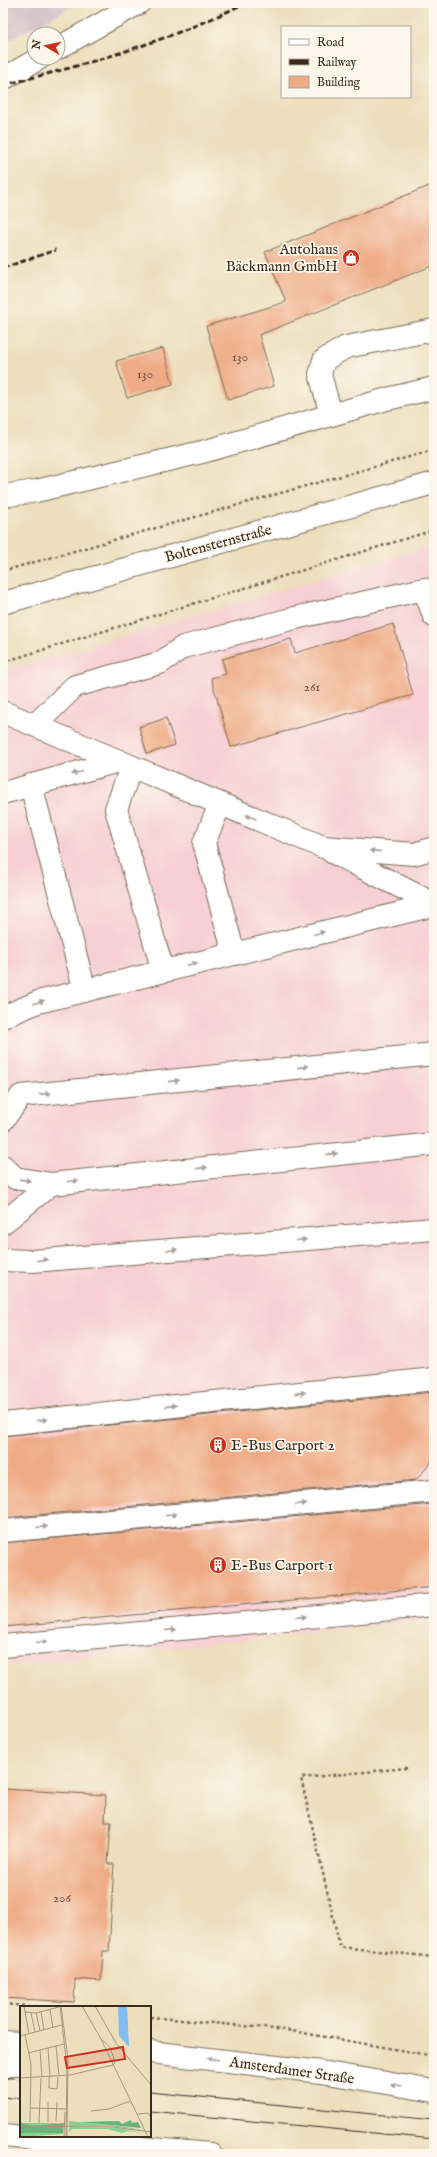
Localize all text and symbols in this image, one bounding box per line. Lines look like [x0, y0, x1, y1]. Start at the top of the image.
north arrow [26, 26, 66, 66]
legend [281, 26, 411, 98]
text: Road [317, 35, 345, 50]
text: N [29, 38, 45, 51]
text: Railway [317, 55, 356, 70]
text: Building [317, 75, 361, 90]
place label: Autohaus Bäckmann GmbH [226, 240, 338, 276]
shop icon: Autohaus Bäckmann GmbH [341, 248, 361, 268]
house number: 130 [232, 349, 248, 366]
house number: 130 [137, 366, 153, 383]
street label: Boltensternstraße [163, 520, 274, 567]
house number: 261 [304, 679, 320, 696]
one-way arrow [71, 770, 84, 776]
one-way arrow [244, 813, 256, 819]
one-way arrow [369, 847, 381, 854]
one-way arrow [312, 930, 325, 936]
one-way arrow [186, 961, 199, 967]
one-way arrow [33, 999, 45, 1005]
one-way arrow [297, 1064, 309, 1071]
one-way arrow [168, 1077, 180, 1084]
one-way arrow [39, 1091, 51, 1097]
one-way arrow [326, 1151, 338, 1158]
one-way arrow [196, 1165, 208, 1171]
one-way arrow [18, 1177, 31, 1183]
one-way arrow [67, 1178, 79, 1185]
one-way arrow [295, 1236, 307, 1243]
one-way arrow [165, 1247, 178, 1253]
one-way arrow [36, 1257, 48, 1264]
one-way arrow [294, 1389, 306, 1396]
one-way arrow [165, 1403, 177, 1410]
one-way arrow [36, 1417, 48, 1423]
building icon: E-Bus Carport 2 [208, 1435, 228, 1455]
place label: E-Bus Carport 2 [231, 1436, 334, 1455]
one-way arrow [295, 1500, 307, 1507]
one-way arrow [165, 1512, 177, 1519]
one-way arrow [36, 1524, 48, 1531]
building icon: E-Bus Carport 1 [208, 1555, 228, 1575]
place label: E-Bus Carport 1 [231, 1556, 333, 1575]
one-way arrow [295, 1614, 307, 1621]
one-way arrow [165, 1626, 177, 1633]
one-way arrow [36, 1639, 48, 1646]
house number: 206 [53, 1890, 71, 1907]
inset map [20, 2006, 151, 2137]
street label: Amsterdamer Straße [227, 2052, 356, 2089]
one-way arrow [207, 2056, 219, 2062]
one-way arrow [389, 2081, 402, 2087]

